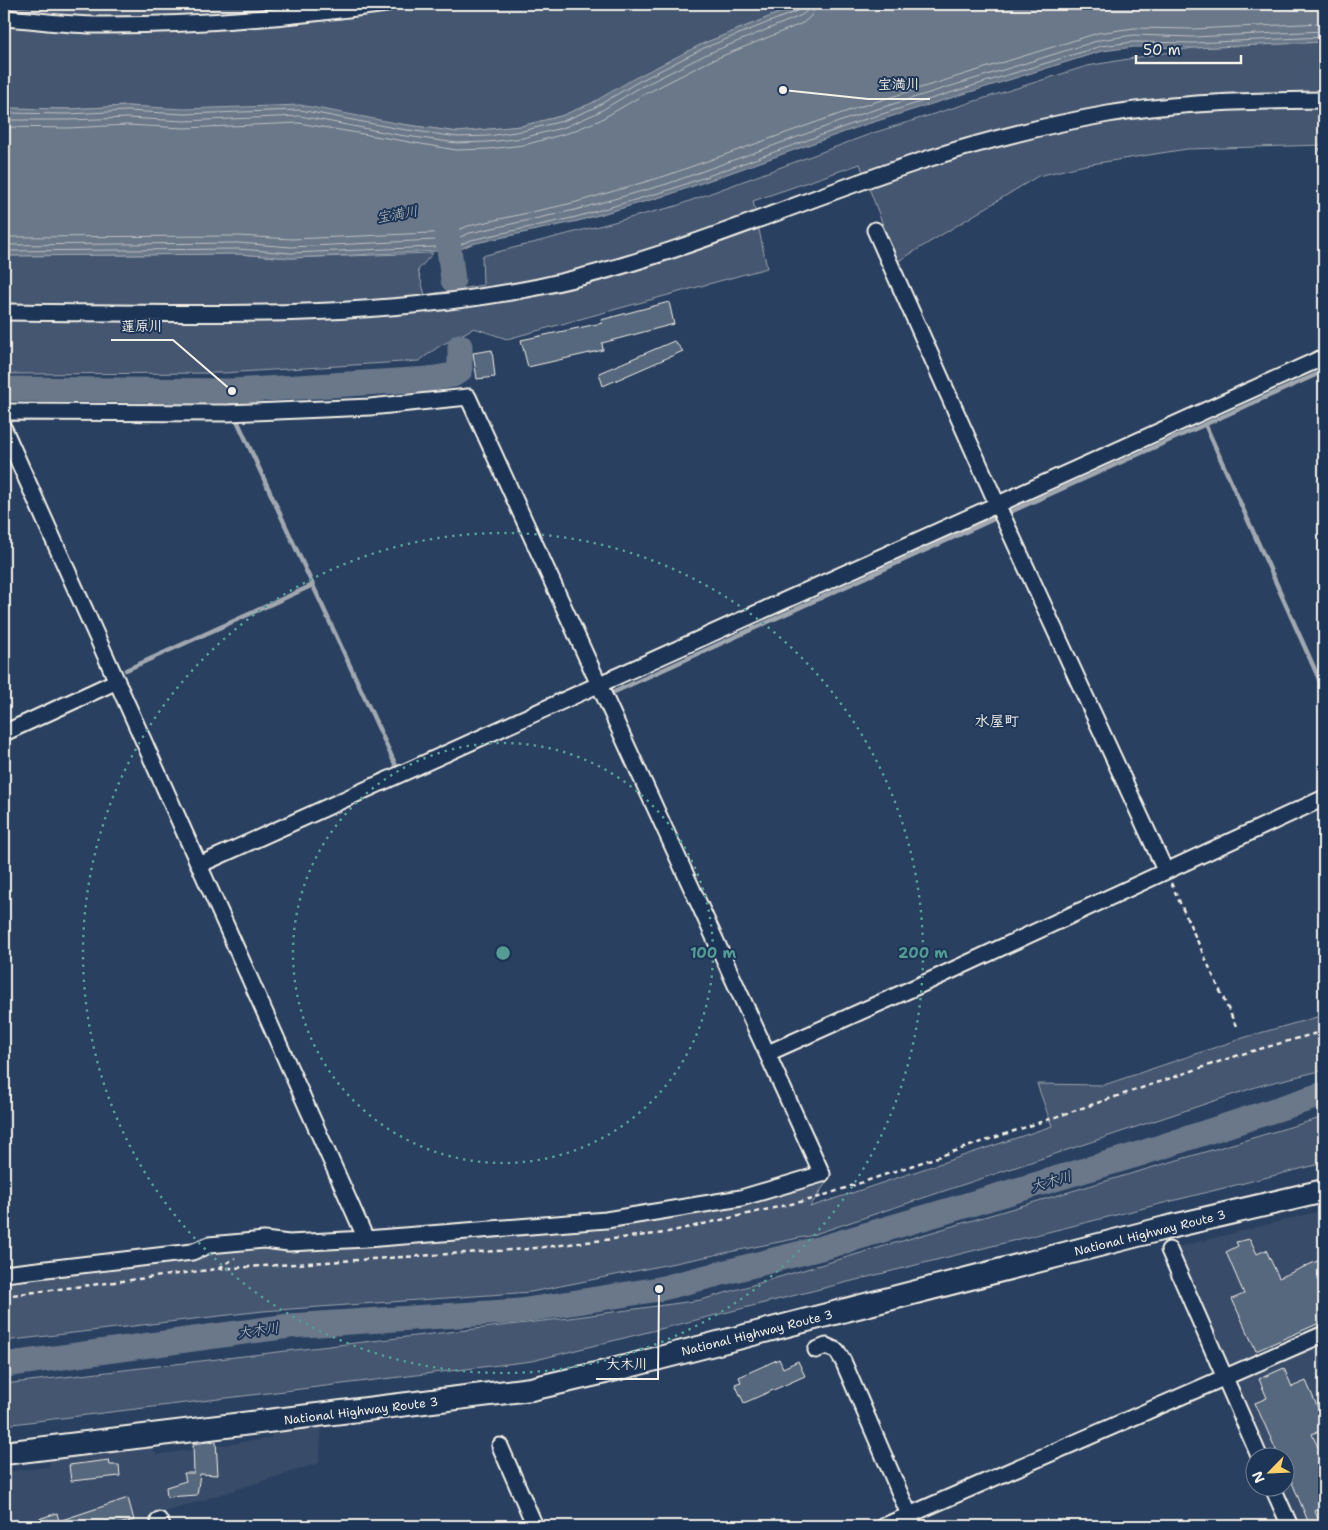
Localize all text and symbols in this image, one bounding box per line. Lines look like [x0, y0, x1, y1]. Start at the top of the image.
scale bar [1136, 32, 1240, 64]
text: 50 m [1143, 40, 1181, 60]
callout: 宝満川 [868, 70, 930, 99]
text: 宝満川 [878, 75, 920, 93]
water label: 宝満川 [375, 201, 419, 227]
callout: 蓮原川 [111, 311, 173, 340]
text: 蓮原川 [121, 317, 163, 335]
district label: 水屋町 [974, 711, 1020, 731]
text: 100 m [690, 943, 736, 963]
text: 200 m [898, 943, 948, 963]
centre of rings [494, 944, 512, 962]
water label: 大木川 [1028, 1167, 1074, 1195]
street label: National Highway Route 3 [1073, 1206, 1227, 1260]
street label: National Highway Route 3 [680, 1306, 834, 1360]
water label: 大木川 [236, 1318, 280, 1342]
callout: 大木川 [596, 1350, 658, 1379]
text: 大木川 [606, 1355, 648, 1373]
street label: National Highway Route 3 [283, 1394, 439, 1428]
north arrow [1246, 1448, 1296, 1498]
text: N [1248, 1469, 1269, 1486]

